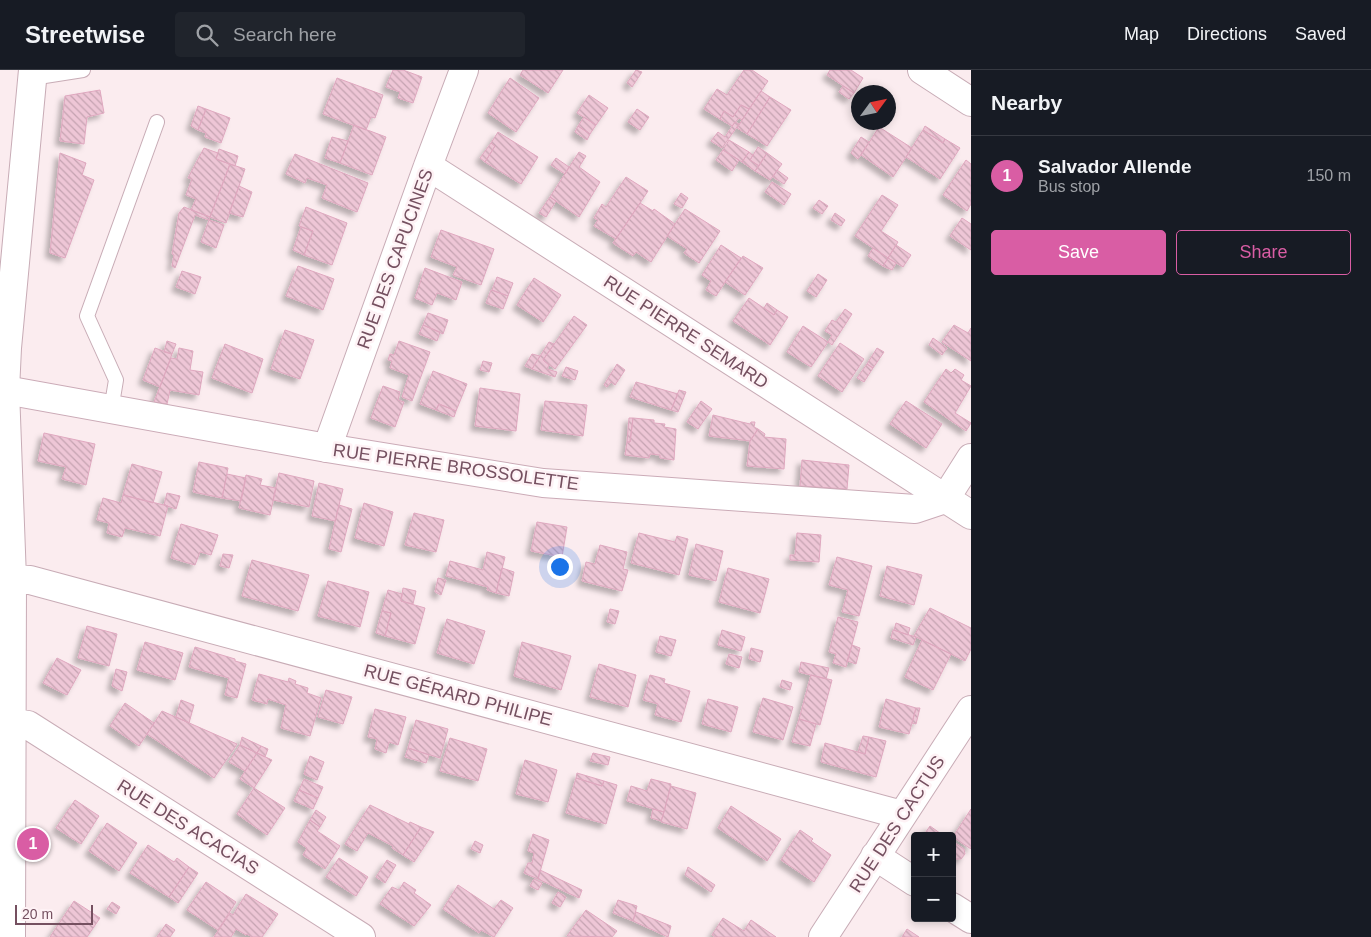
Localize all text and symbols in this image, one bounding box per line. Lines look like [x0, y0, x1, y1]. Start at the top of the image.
search box [175, 12, 525, 57]
text: Streetwise [25, 21, 145, 48]
icon: search [193, 21, 221, 49]
text: Search here [233, 24, 337, 45]
text: Map [1124, 24, 1159, 44]
text: Directions [1187, 24, 1267, 44]
text: Saved [1295, 24, 1346, 44]
north arrow [851, 85, 896, 130]
text: Nearby [991, 91, 1062, 114]
text: Salvador Allende [1038, 156, 1191, 177]
street label: RUE DES CAPUCINES [353, 166, 437, 352]
text: 1 [1003, 167, 1011, 184]
text: 150 m [1307, 167, 1351, 184]
text: Bus stop [1038, 178, 1100, 195]
button: Save [991, 230, 1166, 275]
button: Share [1176, 230, 1351, 275]
street label: RUE PIERRE SEMARD [600, 271, 772, 393]
street label: RUE PIERRE BROSSOLETTE [332, 440, 580, 494]
your location [547, 554, 573, 580]
street label: RUE GÉRARD PHILIPE [362, 660, 554, 730]
street label: RUE DES CACTUS [845, 752, 949, 896]
street label: RUE DES ACACIAS [114, 775, 262, 879]
pin: 1 [17, 825, 49, 863]
map controls [911, 832, 956, 922]
button: + [911, 832, 956, 877]
button: − [911, 877, 956, 922]
scale bar [15, 902, 92, 925]
text: 20 m [22, 906, 53, 922]

